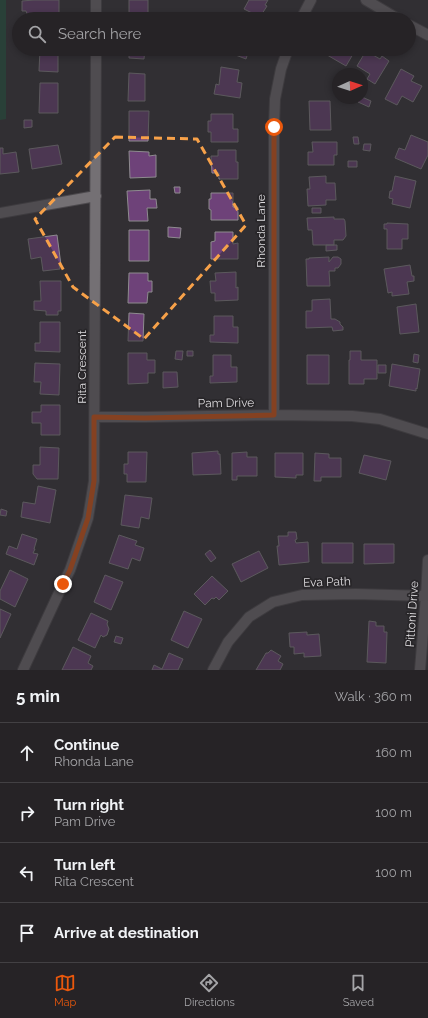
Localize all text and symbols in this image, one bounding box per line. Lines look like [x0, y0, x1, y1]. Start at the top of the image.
search box [12, 12, 416, 56]
icon: search [26, 23, 48, 45]
text: Search here [58, 25, 141, 43]
north arrow [332, 68, 368, 104]
route start [265, 118, 283, 136]
street label: Rhonda Lane [254, 194, 268, 268]
street label: Rita Crescent [75, 330, 89, 404]
street label: Pam Drive [198, 396, 254, 410]
street label: Eva Path [303, 574, 351, 590]
route end [54, 575, 72, 593]
street label: Pittoni Drive [403, 580, 421, 648]
text: 5 min [16, 686, 60, 706]
text: Walk · 360 m [334, 689, 412, 704]
text: Continue [54, 736, 119, 754]
icon: ahead [16, 742, 38, 764]
text: 160 m [375, 745, 412, 760]
text: Rhonda Lane [54, 754, 134, 769]
text: Turn right [54, 796, 124, 814]
icon: right [16, 802, 38, 824]
text: 100 m [375, 805, 412, 820]
text: Pam Drive [54, 814, 115, 829]
text: Turn left [54, 856, 115, 874]
icon: left [16, 862, 38, 884]
text: 100 m [375, 865, 412, 880]
text: Rita Crescent [54, 874, 134, 889]
icon: arrive [16, 922, 38, 944]
text: Arrive at destination [54, 924, 199, 942]
tab: Map [54, 972, 76, 1009]
tab: Directions [184, 972, 235, 1009]
tab: Saved [343, 972, 374, 1009]

